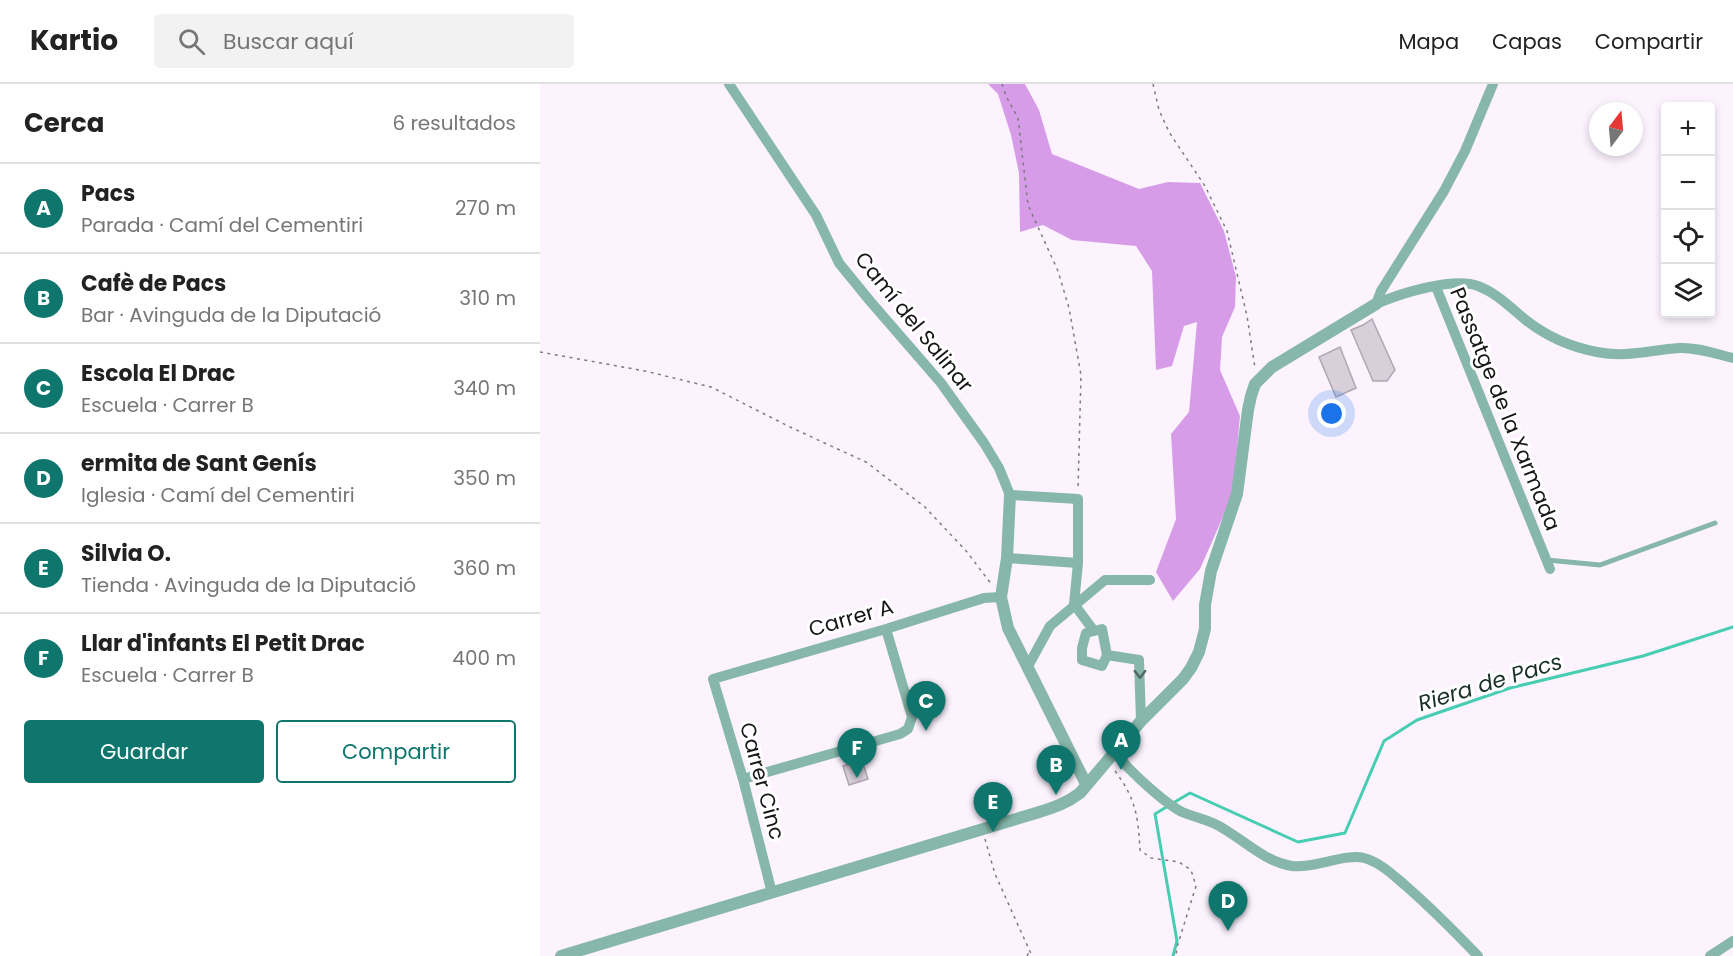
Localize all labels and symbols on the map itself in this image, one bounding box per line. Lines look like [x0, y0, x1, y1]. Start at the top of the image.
north arrow [1589, 102, 1643, 156]
street label: Camí del Salinar [849, 245, 980, 398]
street label: Passatge de la Xarmada [1443, 283, 1568, 535]
your location [1317, 399, 1346, 428]
street label: Carrer A [805, 592, 897, 643]
water label: Riera de Pacs [1414, 646, 1566, 719]
one-way arrow [1134, 670, 1146, 679]
pin: C [906, 682, 946, 731]
street label: Carrer Cinc [733, 719, 792, 843]
pin: A [1102, 720, 1140, 770]
pin: F [838, 728, 876, 778]
pin: B [1036, 746, 1076, 795]
pin: E [974, 782, 1012, 832]
pin: D [1208, 882, 1248, 931]

